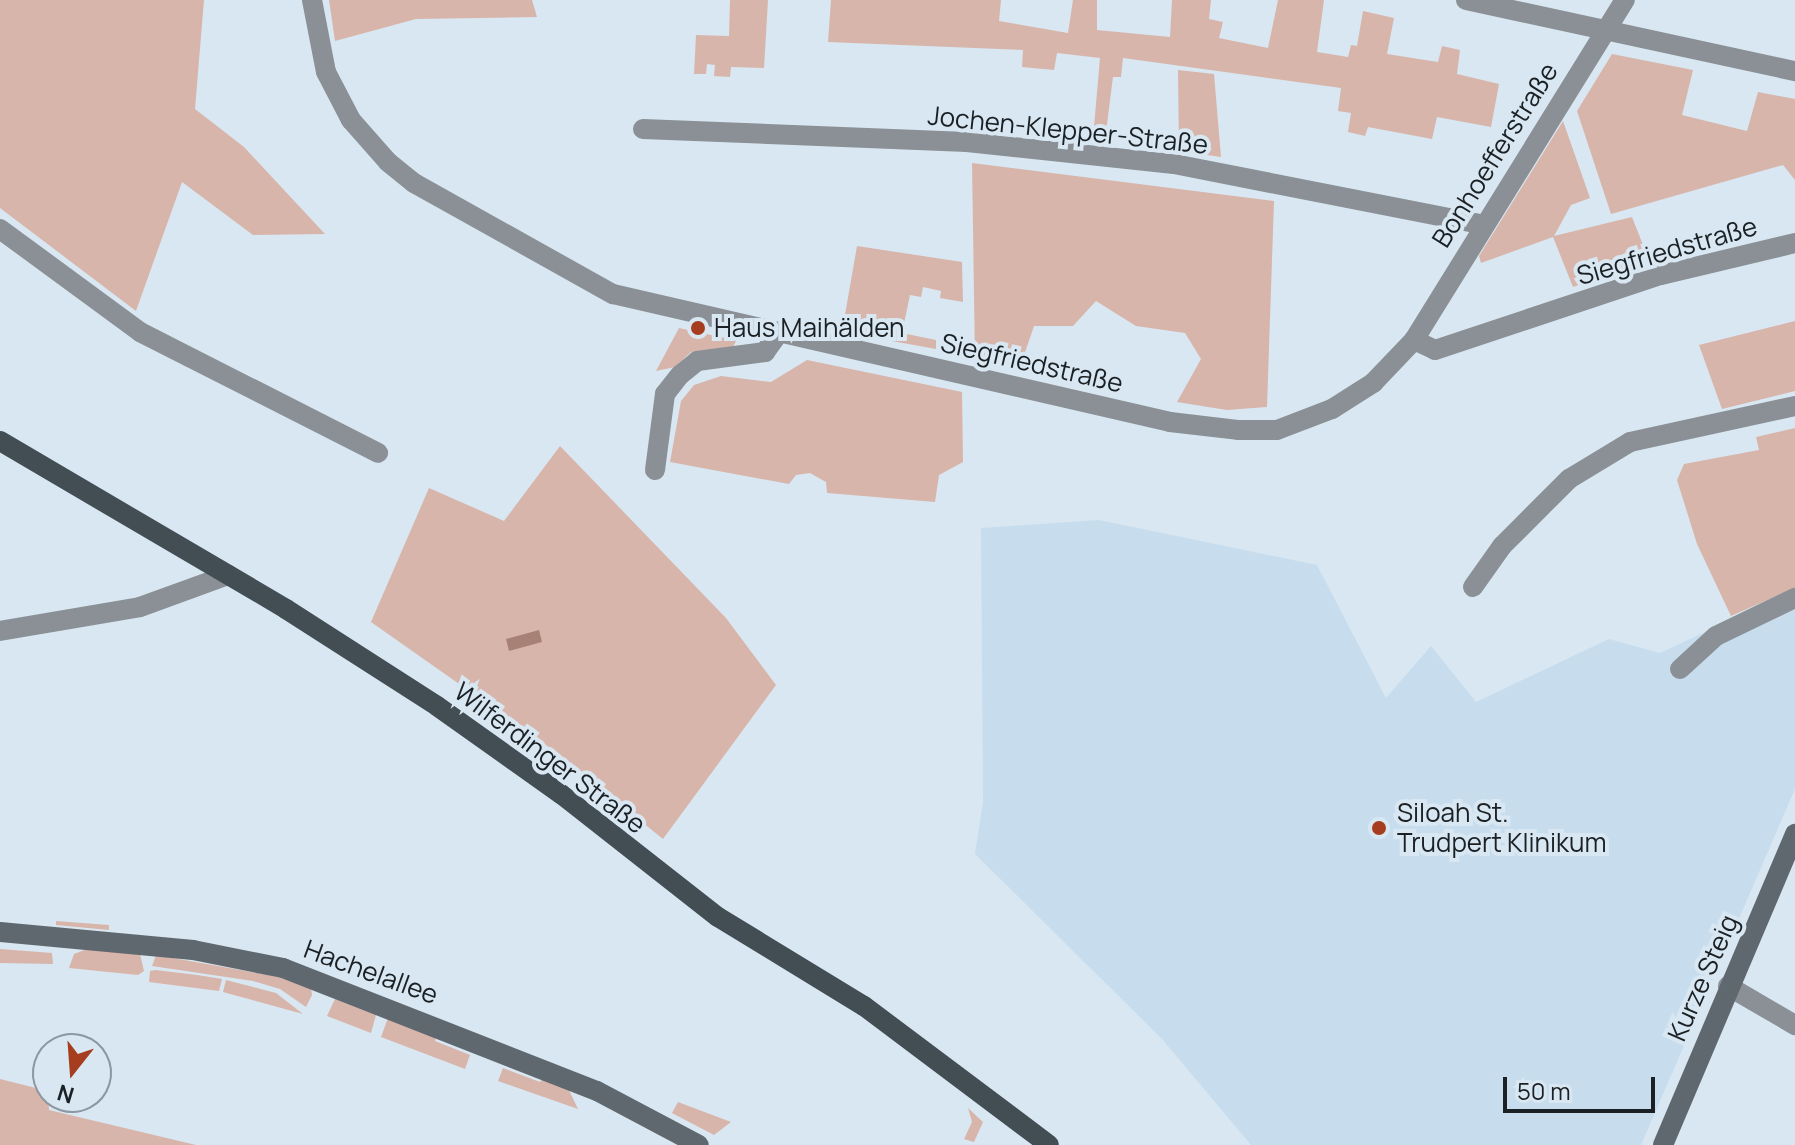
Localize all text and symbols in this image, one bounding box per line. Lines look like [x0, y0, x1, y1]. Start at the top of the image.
street label: Bonhoefferstraße [1426, 57, 1564, 253]
street label: Jochen-Klepper-Straße [926, 100, 1210, 160]
street label: Siegfriedstraße [1573, 210, 1761, 292]
place label: Haus Maihälden [714, 312, 905, 344]
marker: Haus Maihälden [689, 319, 707, 337]
street label: Siegfriedstraße [938, 327, 1126, 399]
street label: Wilferdinger Straße [448, 676, 652, 840]
place label: Siloah St. Trudpert Klinikum [1397, 797, 1606, 858]
marker: Siloah St. Trudpert Klinikum [1368, 817, 1390, 839]
street label: Kurze Steig [1661, 910, 1745, 1046]
street label: Hachelallee [300, 933, 442, 1011]
north arrow [32, 1033, 112, 1113]
scale bar [1507, 1061, 1659, 1111]
text: 50 m [1517, 1074, 1571, 1107]
text: N [54, 1077, 78, 1111]

